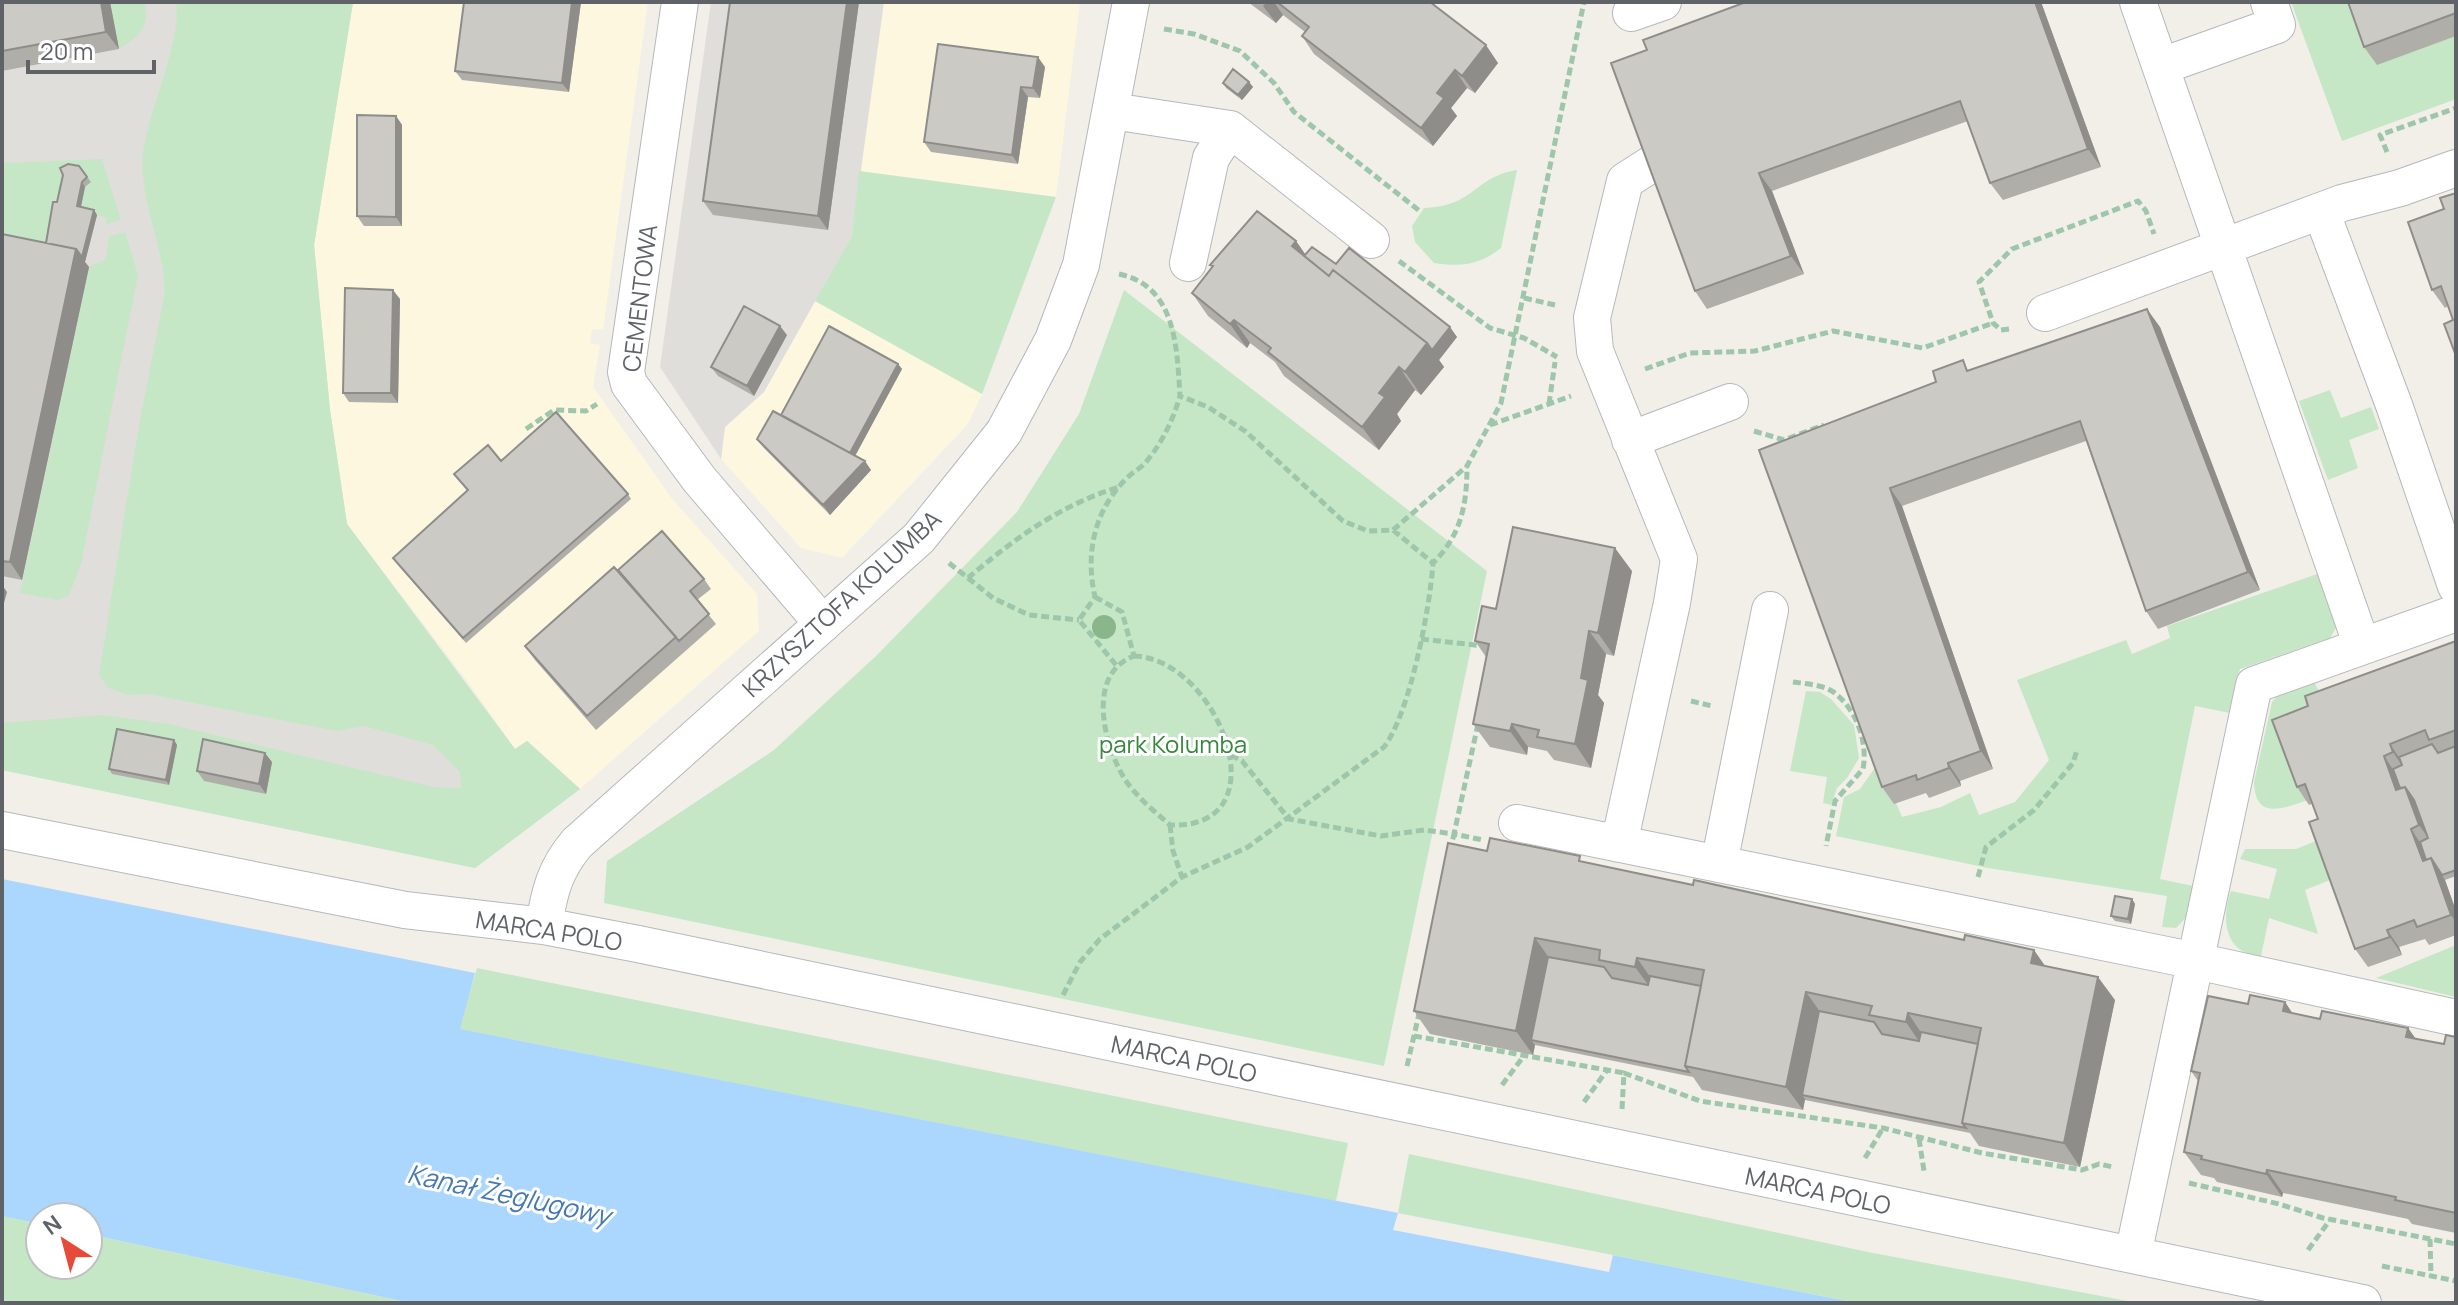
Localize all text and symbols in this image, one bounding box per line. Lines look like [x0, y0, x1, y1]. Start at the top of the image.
scale bar [28, 24, 154, 74]
text: 20 m [40, 34, 93, 67]
street label: CEMENTOWA [614, 223, 664, 373]
street label: KRZYSZTOFA KOLUMBA [734, 502, 948, 704]
park label: park Kolumba [1099, 727, 1247, 760]
street label: MARCA POLO [473, 902, 625, 958]
street label: MARCA POLO [1108, 1026, 1260, 1090]
water label: Kanał Żeglugowy [404, 1155, 617, 1234]
street label: MARCA POLO [1742, 1158, 1894, 1222]
north arrow [24, 1201, 104, 1281]
text: N [37, 1208, 67, 1242]

